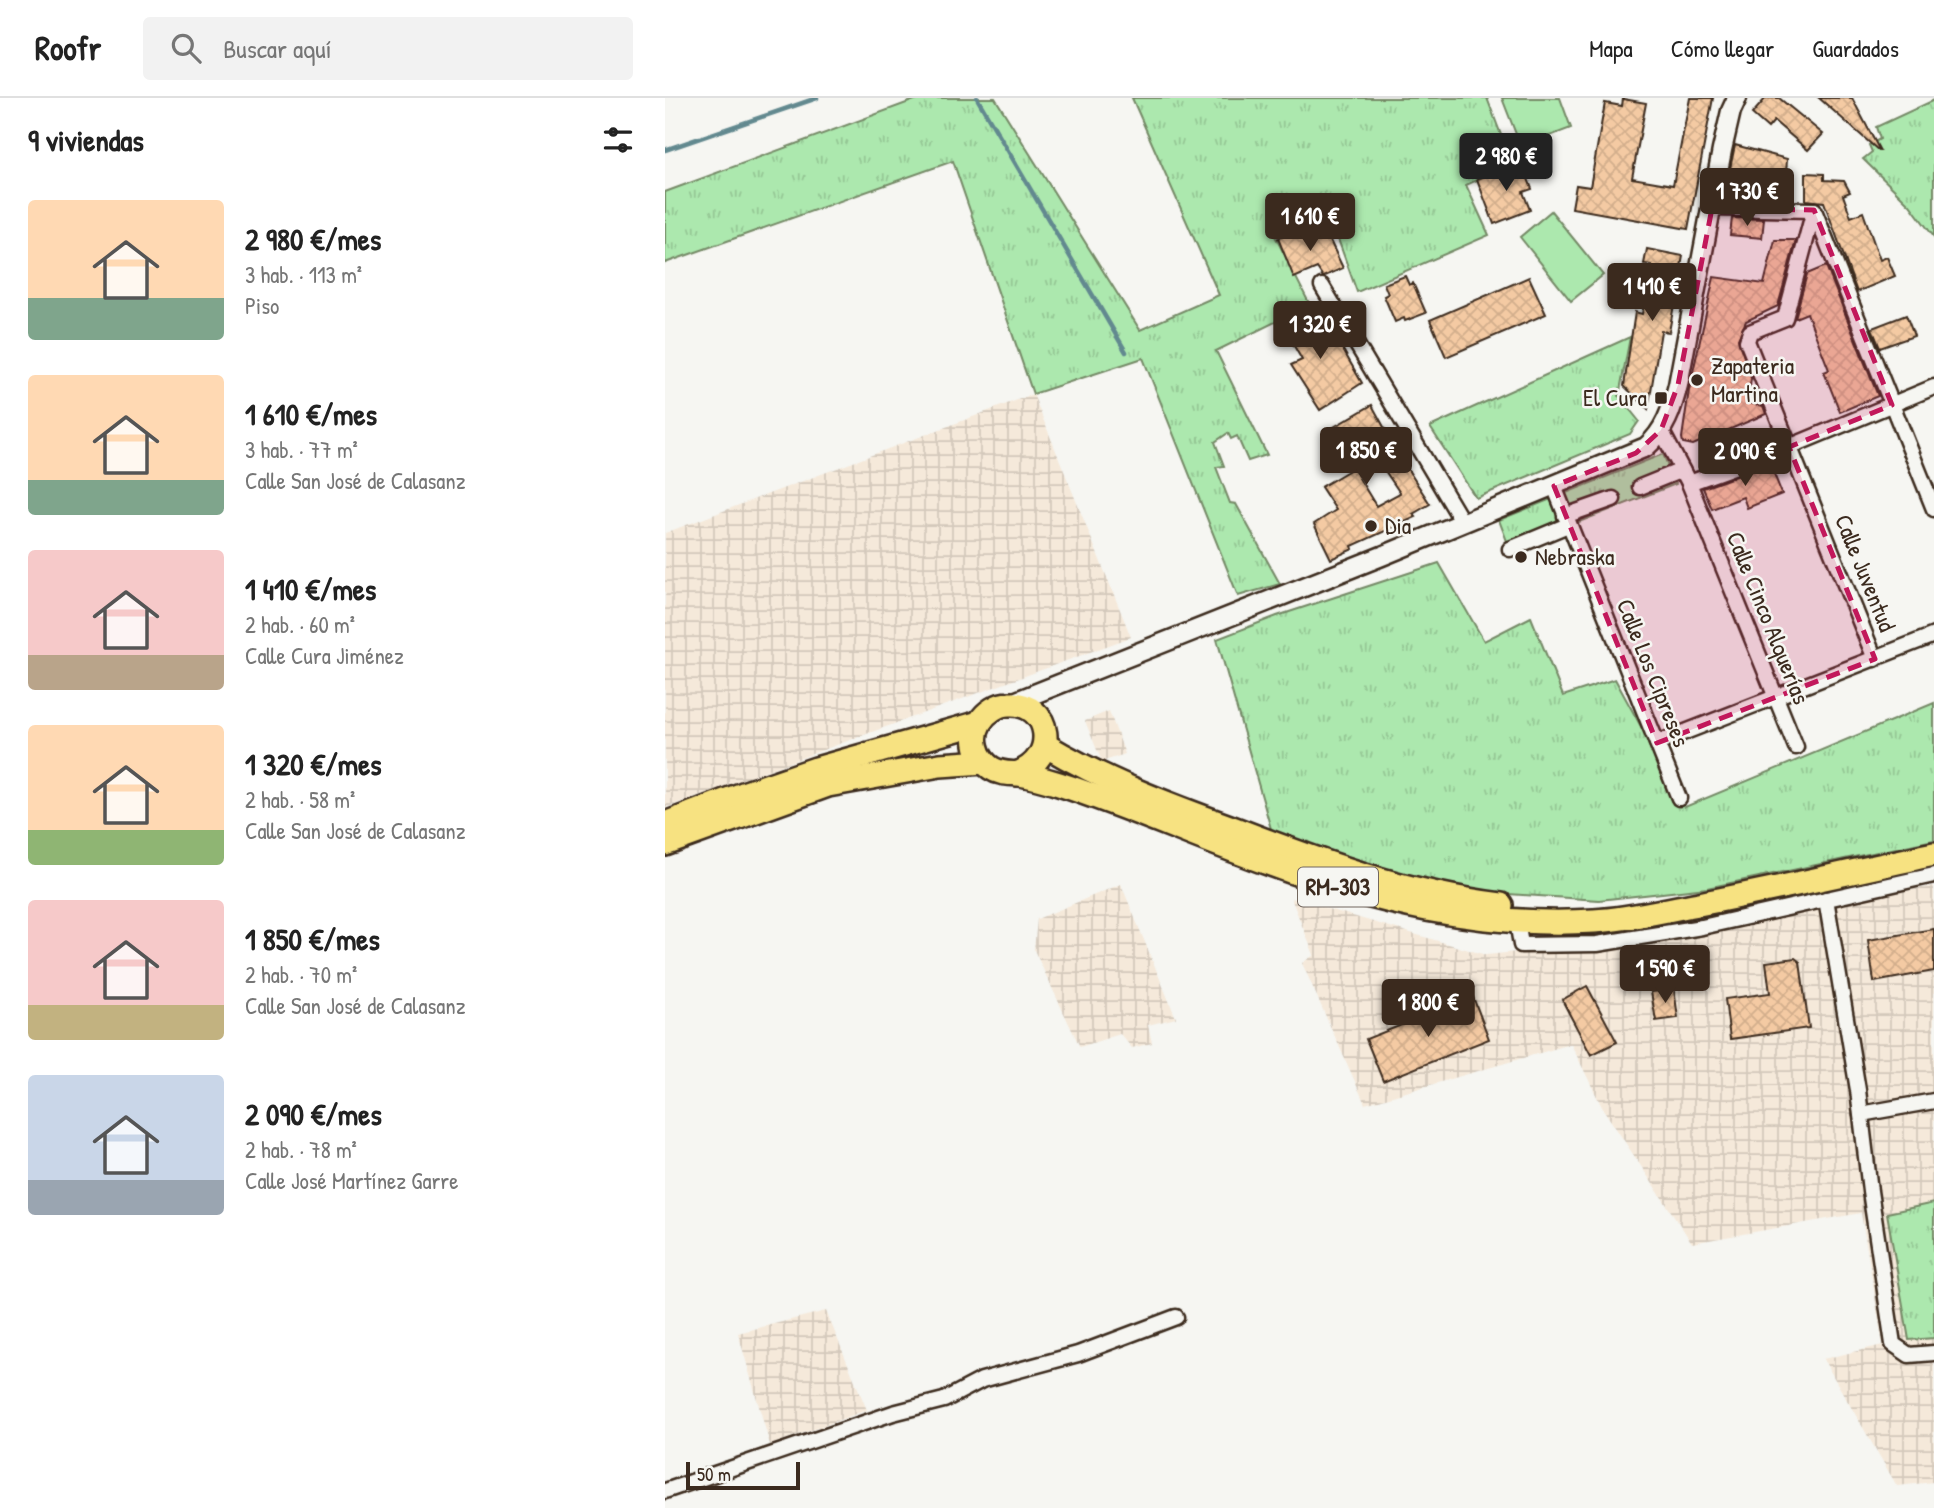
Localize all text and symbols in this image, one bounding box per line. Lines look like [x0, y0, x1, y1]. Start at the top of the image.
search box [143, 17, 633, 80]
text: Roofr [35, 26, 101, 70]
icon: search [167, 29, 205, 67]
text: Buscar aquí [223, 31, 331, 66]
text: Mapa [1589, 32, 1633, 64]
text: Cómo llegar [1671, 32, 1774, 64]
text: Guardados [1812, 32, 1899, 64]
text: 9 viviendas [28, 120, 144, 160]
icon: filters [599, 121, 637, 159]
pin: 2 980 € [1441, 134, 1571, 193]
text: 2 980 € [1475, 140, 1537, 171]
pin: 1 730 € [1682, 169, 1812, 228]
text: 1 730 € [1716, 175, 1778, 206]
pin: 1 610 € [1245, 194, 1375, 253]
text: 1 610 € [1281, 200, 1339, 231]
text: 2 980 €/mes [245, 219, 381, 259]
icon: home [84, 228, 168, 312]
text: 3 hab. · 113 m² [245, 259, 362, 290]
pin: 1 410 € [1587, 264, 1717, 323]
text: 1 410 € [1623, 270, 1681, 301]
text: Piso [245, 290, 279, 321]
pin: 1 320 € [1255, 302, 1385, 361]
text: 1 320 € [1289, 308, 1351, 339]
place label: Zapateria Martina [1711, 349, 1794, 409]
marker: Zapateria Martina [1689, 372, 1705, 388]
place label: El Cura [1583, 381, 1647, 413]
marker: El Cura [1653, 390, 1669, 406]
text: 1 610 €/mes [245, 394, 377, 434]
icon: home [84, 403, 168, 487]
pin: 1 850 € [1301, 428, 1431, 487]
pin: 2 090 € [1680, 428, 1810, 488]
text: 3 hab. · 77 m² [245, 434, 358, 465]
text: 1 850 € [1336, 434, 1396, 465]
text: 2 090 € [1714, 435, 1776, 466]
text: Calle San José de Calasanz [245, 465, 466, 496]
place label: Dia [1385, 509, 1411, 541]
street label: Calle Juventud [1828, 509, 1904, 636]
marker: Dia [1363, 518, 1379, 534]
street label: Calle Cinco Alquerías [1720, 527, 1818, 709]
place label: Nebraska [1535, 540, 1614, 572]
marker: Nebraska [1513, 549, 1529, 565]
text: 1 410 €/mes [245, 569, 376, 609]
icon: home [84, 578, 168, 662]
street label: Calle Los Cipreses [1610, 594, 1698, 751]
text: 2 hab. · 60 m² [245, 609, 355, 640]
text: Calle Cura Jiménez [245, 640, 404, 671]
text: 1 320 €/mes [245, 744, 382, 784]
icon: home [84, 753, 168, 837]
text: 2 hab. · 58 m² [245, 784, 355, 815]
text: Calle San José de Calasanz [245, 815, 466, 846]
road number: RM-303 [1298, 867, 1378, 906]
text: 1 850 €/mes [245, 919, 380, 959]
icon: home [84, 928, 168, 1012]
pin: 1 590 € [1600, 946, 1730, 1005]
text: 1 590 € [1636, 952, 1694, 983]
text: 2 hab. · 70 m² [245, 959, 357, 990]
pin: 1 800 € [1363, 979, 1493, 1039]
text: 1 800 € [1398, 986, 1458, 1017]
text: Calle San José de Calasanz [245, 990, 466, 1021]
text: 2 090 €/mes [245, 1094, 382, 1134]
icon: home [84, 1103, 168, 1187]
text: 2 hab. · 78 m² [245, 1134, 357, 1165]
text: Calle José Martínez Garre [245, 1165, 458, 1196]
scale bar [686, 1459, 800, 1491]
text: 50 m [697, 1461, 731, 1487]

